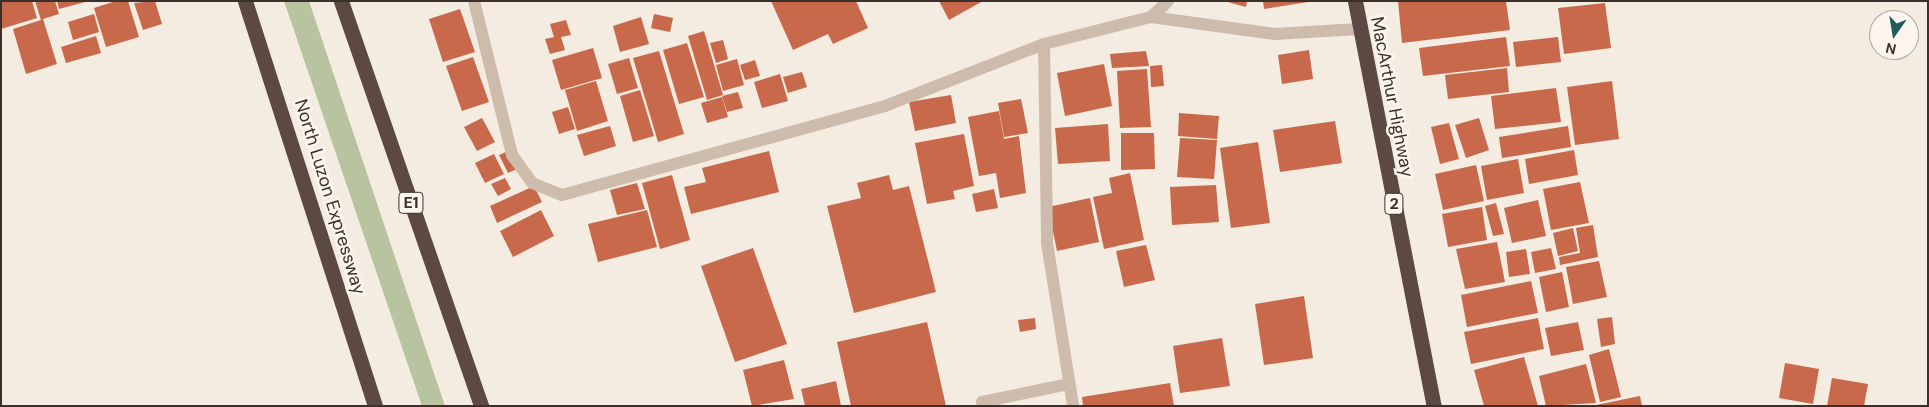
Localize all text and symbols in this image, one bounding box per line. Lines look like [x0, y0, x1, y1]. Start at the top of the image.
north arrow [1869, 10, 1919, 60]
street label: MacArthur Highway [1366, 15, 1418, 179]
text: N [1884, 39, 1898, 59]
street label: North Luzon Expressway [290, 97, 370, 297]
road number: E1 [397, 190, 425, 217]
road number: 2 [1384, 190, 1404, 218]

